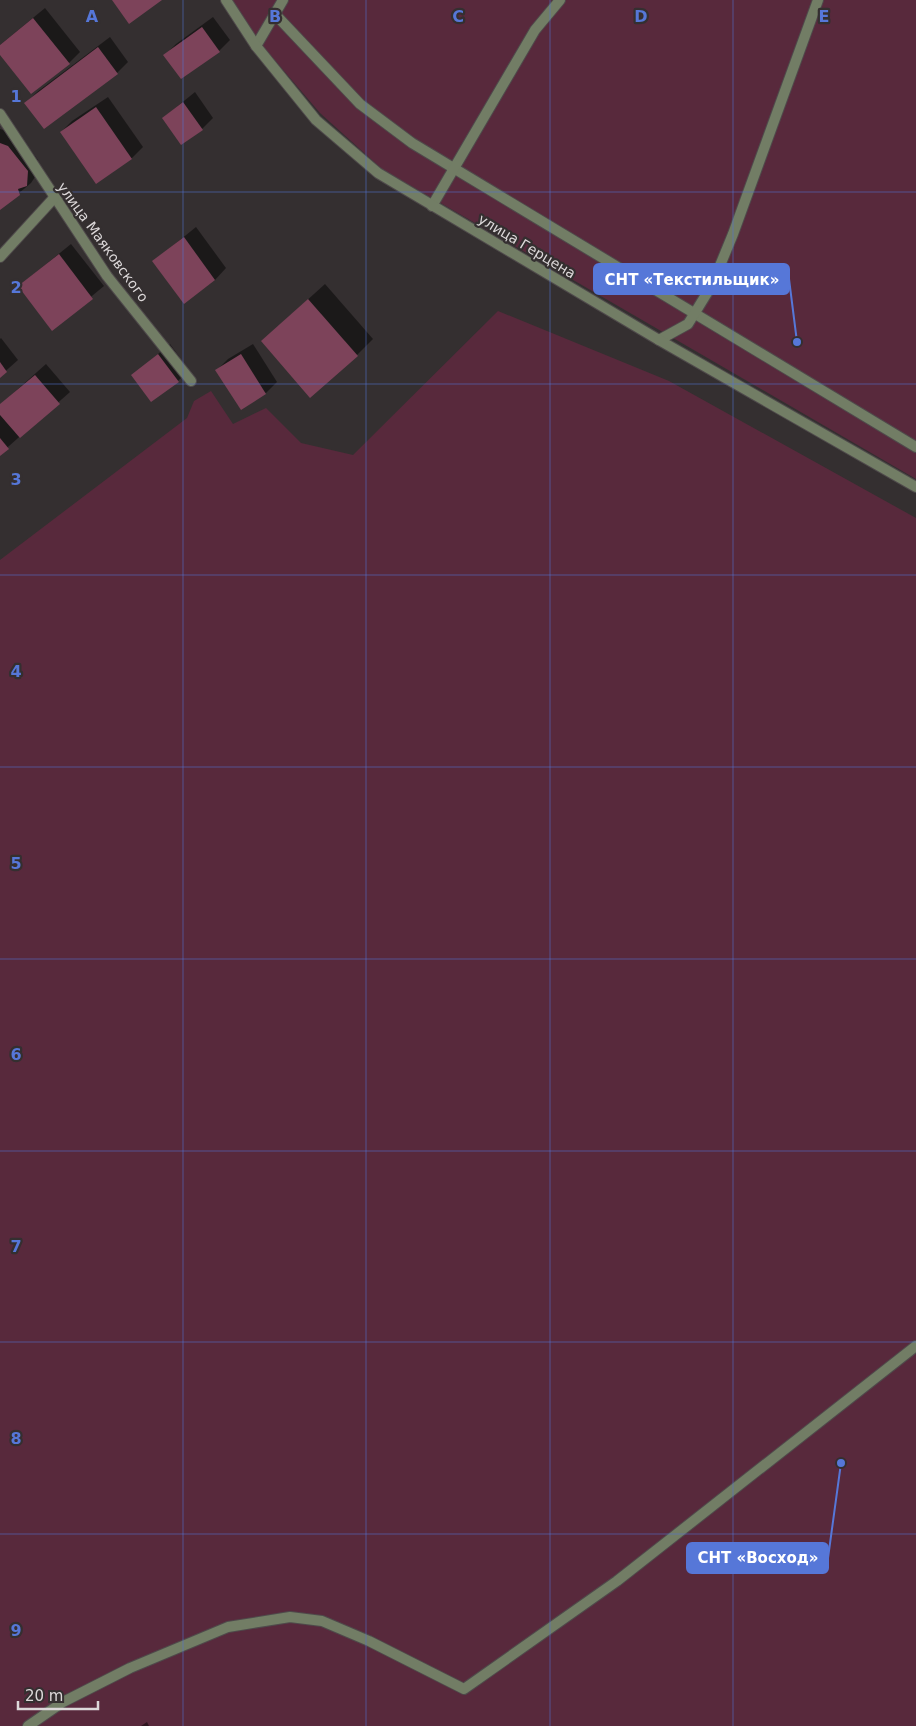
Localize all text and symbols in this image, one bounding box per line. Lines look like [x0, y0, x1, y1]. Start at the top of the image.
text: A [86, 7, 99, 26]
text: B [269, 7, 281, 26]
text: C [452, 7, 464, 26]
text: D [634, 7, 648, 26]
text: E [819, 7, 829, 26]
text: 1 [10, 87, 22, 106]
street label: улица Маяковского [54, 179, 152, 305]
street label: улица Герцена [475, 211, 579, 281]
callout: СНТ «Текстильщик» [594, 264, 789, 294]
text: СНТ «Текстильщик» [605, 271, 779, 289]
text: 2 [10, 278, 22, 297]
text: 3 [10, 470, 22, 489]
text: 4 [10, 662, 22, 681]
text: 5 [10, 854, 22, 873]
text: 6 [10, 1045, 22, 1064]
text: 7 [10, 1237, 22, 1256]
text: 8 [10, 1429, 22, 1448]
callout: СНТ «Восход» [687, 1543, 828, 1573]
text: СНТ «Восход» [697, 1549, 819, 1567]
text: 9 [10, 1621, 22, 1640]
scale bar [18, 1678, 98, 1710]
text: 20 m [25, 1687, 63, 1705]

